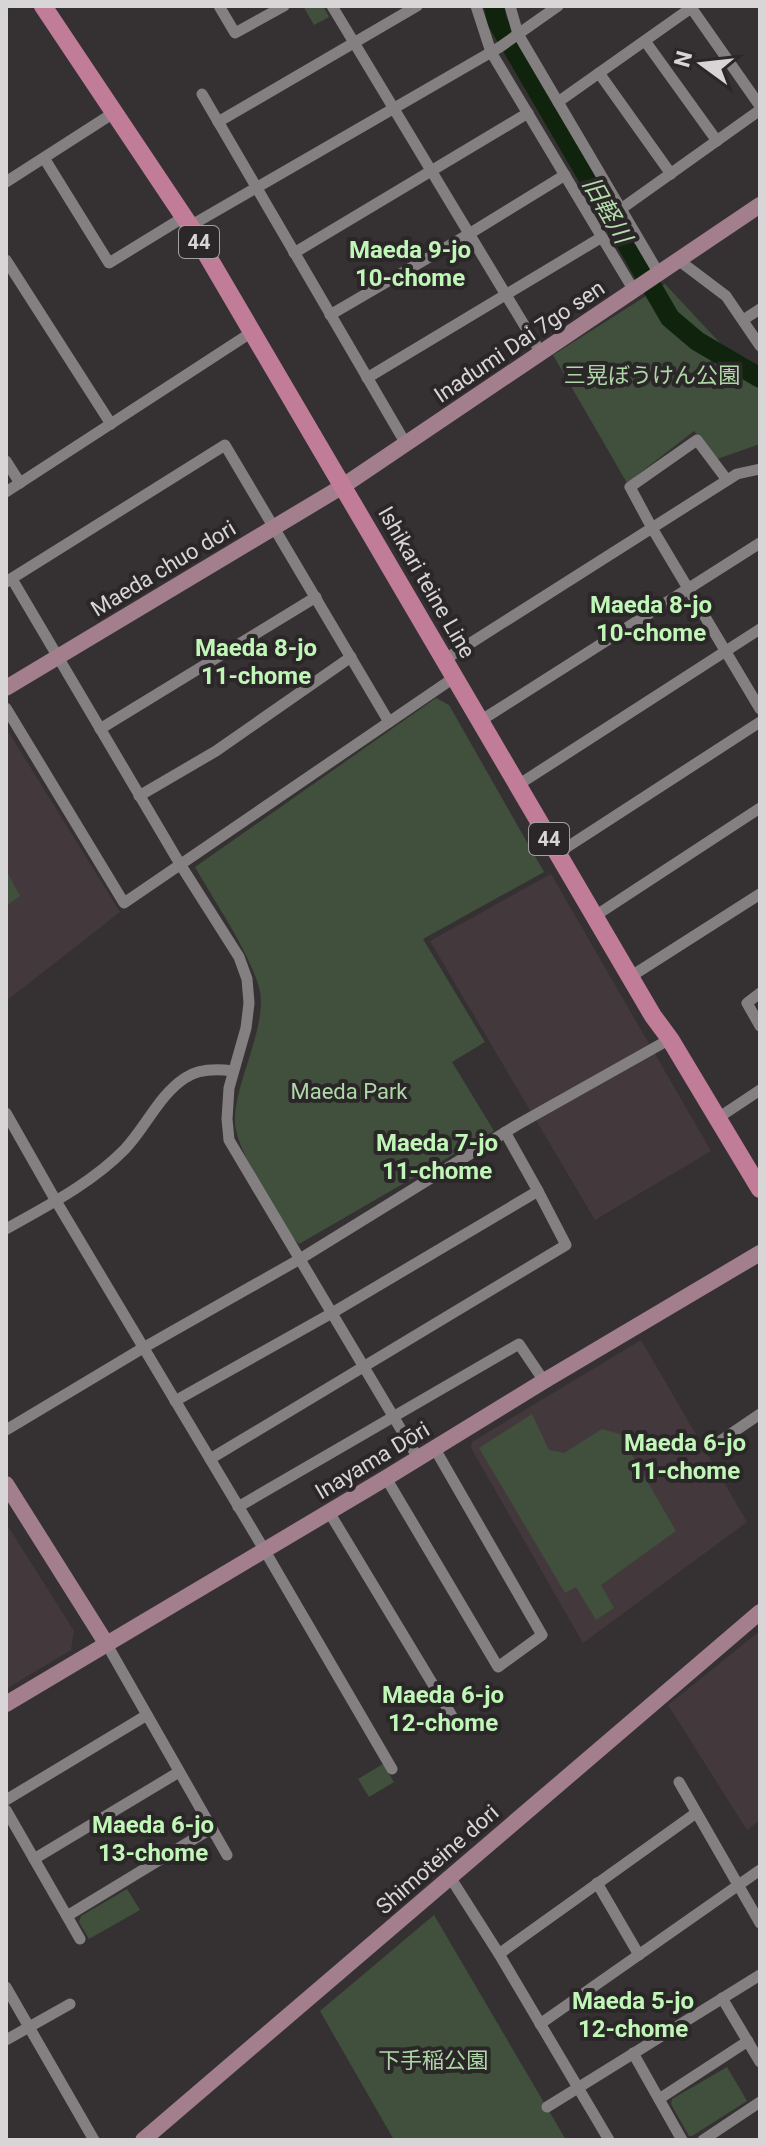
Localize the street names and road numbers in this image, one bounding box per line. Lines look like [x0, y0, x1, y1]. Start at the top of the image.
road number: 44 [179, 226, 219, 258]
street label: Inadumi Dai 7go sen [429, 275, 609, 408]
street label: Ishikari teine Line [373, 502, 480, 662]
street label: Maeda chuo dori [86, 515, 240, 621]
road number: 44 [529, 823, 569, 855]
street label: Inayama Dōri [311, 1417, 434, 1504]
street label: Shimoteine dori [371, 1800, 503, 1919]

